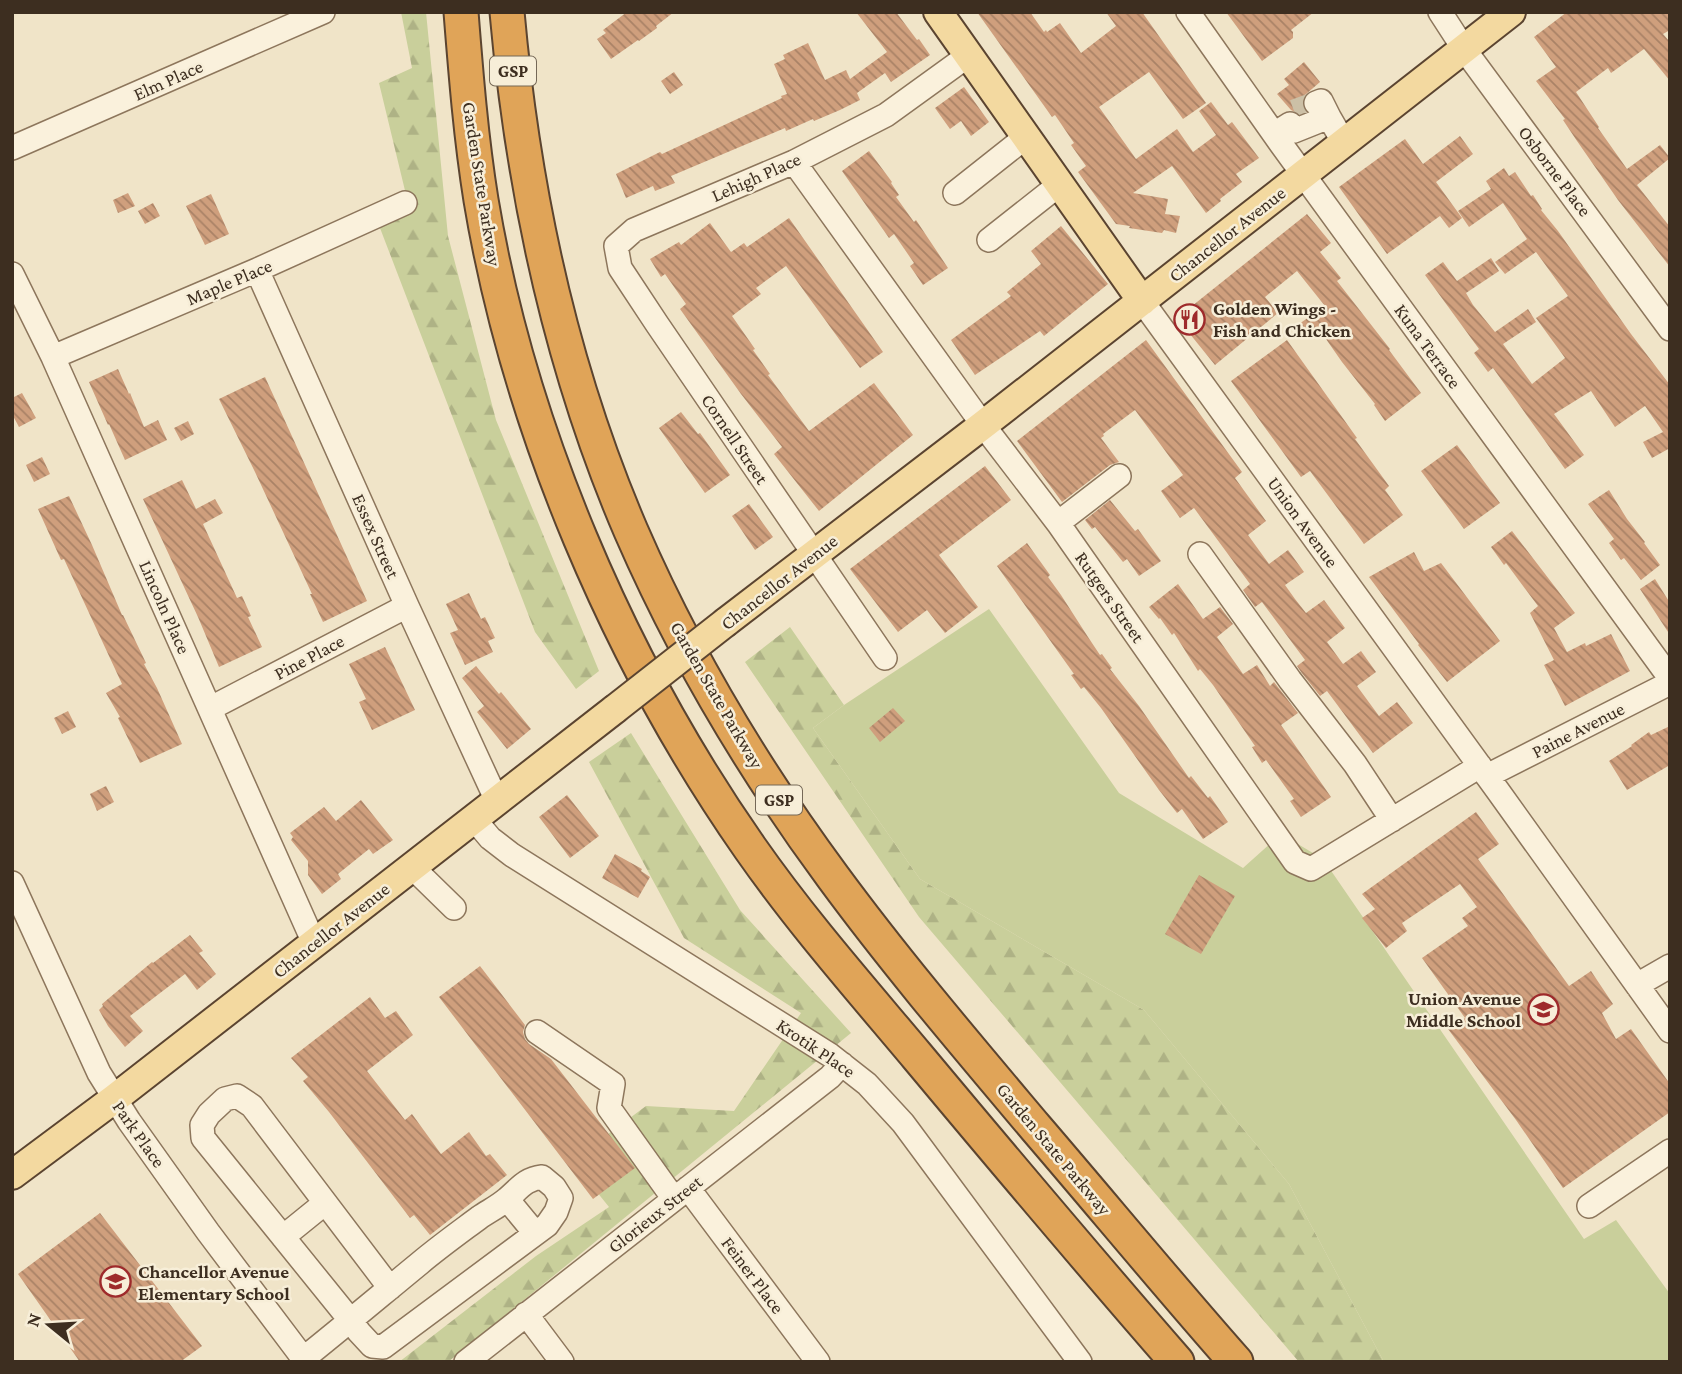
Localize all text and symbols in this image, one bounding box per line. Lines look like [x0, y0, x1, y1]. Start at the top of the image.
street label: Elm Place [130, 55, 206, 105]
road number: GSP [490, 56, 536, 86]
street label: Garden State Parkway [459, 100, 505, 268]
street label: Osborne Place [1514, 122, 1596, 220]
street label: Lehigh Place [708, 148, 804, 206]
street label: Chancellor Avenue [1164, 182, 1290, 286]
street label: Maple Place [183, 255, 275, 309]
place label: Golden Wings - Fish and Chicken [1213, 298, 1351, 341]
street label: Kuna Terrace [1390, 300, 1466, 392]
restaurant icon: Golden Wings - Fish and Chicken [1173, 302, 1207, 336]
street label: Cornell Street [697, 390, 773, 489]
street label: Union Avenue [1263, 473, 1343, 571]
street label: Essex Street [348, 490, 404, 582]
street label: Chancellor Avenue [716, 530, 842, 634]
street label: Rutgers Street [1071, 548, 1149, 647]
street label: Lincoln Place [135, 557, 195, 657]
street label: Garden State Parkway [666, 618, 768, 772]
street label: Pine Place [270, 630, 348, 684]
street label: Paine Avenue [1528, 698, 1628, 762]
road number: GSP [756, 786, 802, 814]
street label: Chancellor Avenue [268, 878, 394, 982]
place label: Union Avenue Middle School [1406, 988, 1521, 1031]
school or university icon: Union Avenue Middle School [1527, 992, 1561, 1026]
street label: Krotik Place [773, 1014, 859, 1082]
street label: Garden State Parkway [993, 1079, 1116, 1220]
street label: Park Place [108, 1097, 170, 1171]
street label: Glorieux Street [604, 1170, 707, 1257]
street label: Feiner Place [717, 1232, 789, 1318]
place label: Chancellor Avenue Elementary School [138, 1261, 290, 1304]
school or university icon: Chancellor Avenue Elementary School [98, 1265, 132, 1299]
north arrow [14, 1290, 84, 1360]
text: N [21, 1310, 45, 1329]

